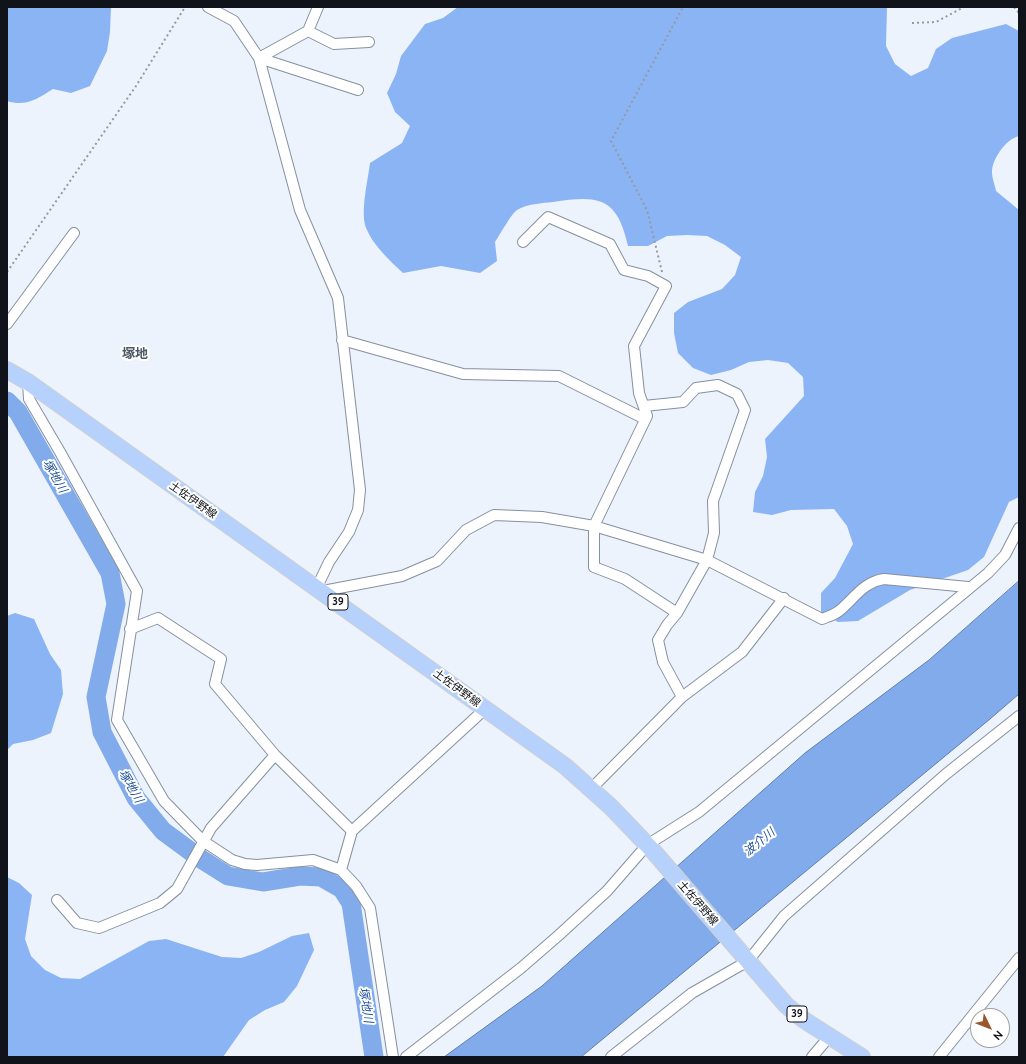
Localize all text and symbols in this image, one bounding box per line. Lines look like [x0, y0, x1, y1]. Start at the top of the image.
district label: 塚地 [122, 346, 148, 362]
water label: 塚地川 [40, 457, 70, 495]
street label: 土佐伊野線 [167, 479, 219, 521]
road number: 39 [328, 594, 348, 610]
street label: 土佐伊野線 [431, 666, 483, 710]
water label: 塚地川 [116, 767, 146, 805]
water label: 波介川 [741, 825, 777, 859]
street label: 土佐伊野線 [675, 878, 721, 928]
water label: 塚地川 [356, 986, 376, 1024]
road number: 39 [787, 1006, 807, 1022]
north arrow [970, 1008, 1010, 1048]
text: N [991, 1028, 1005, 1043]

